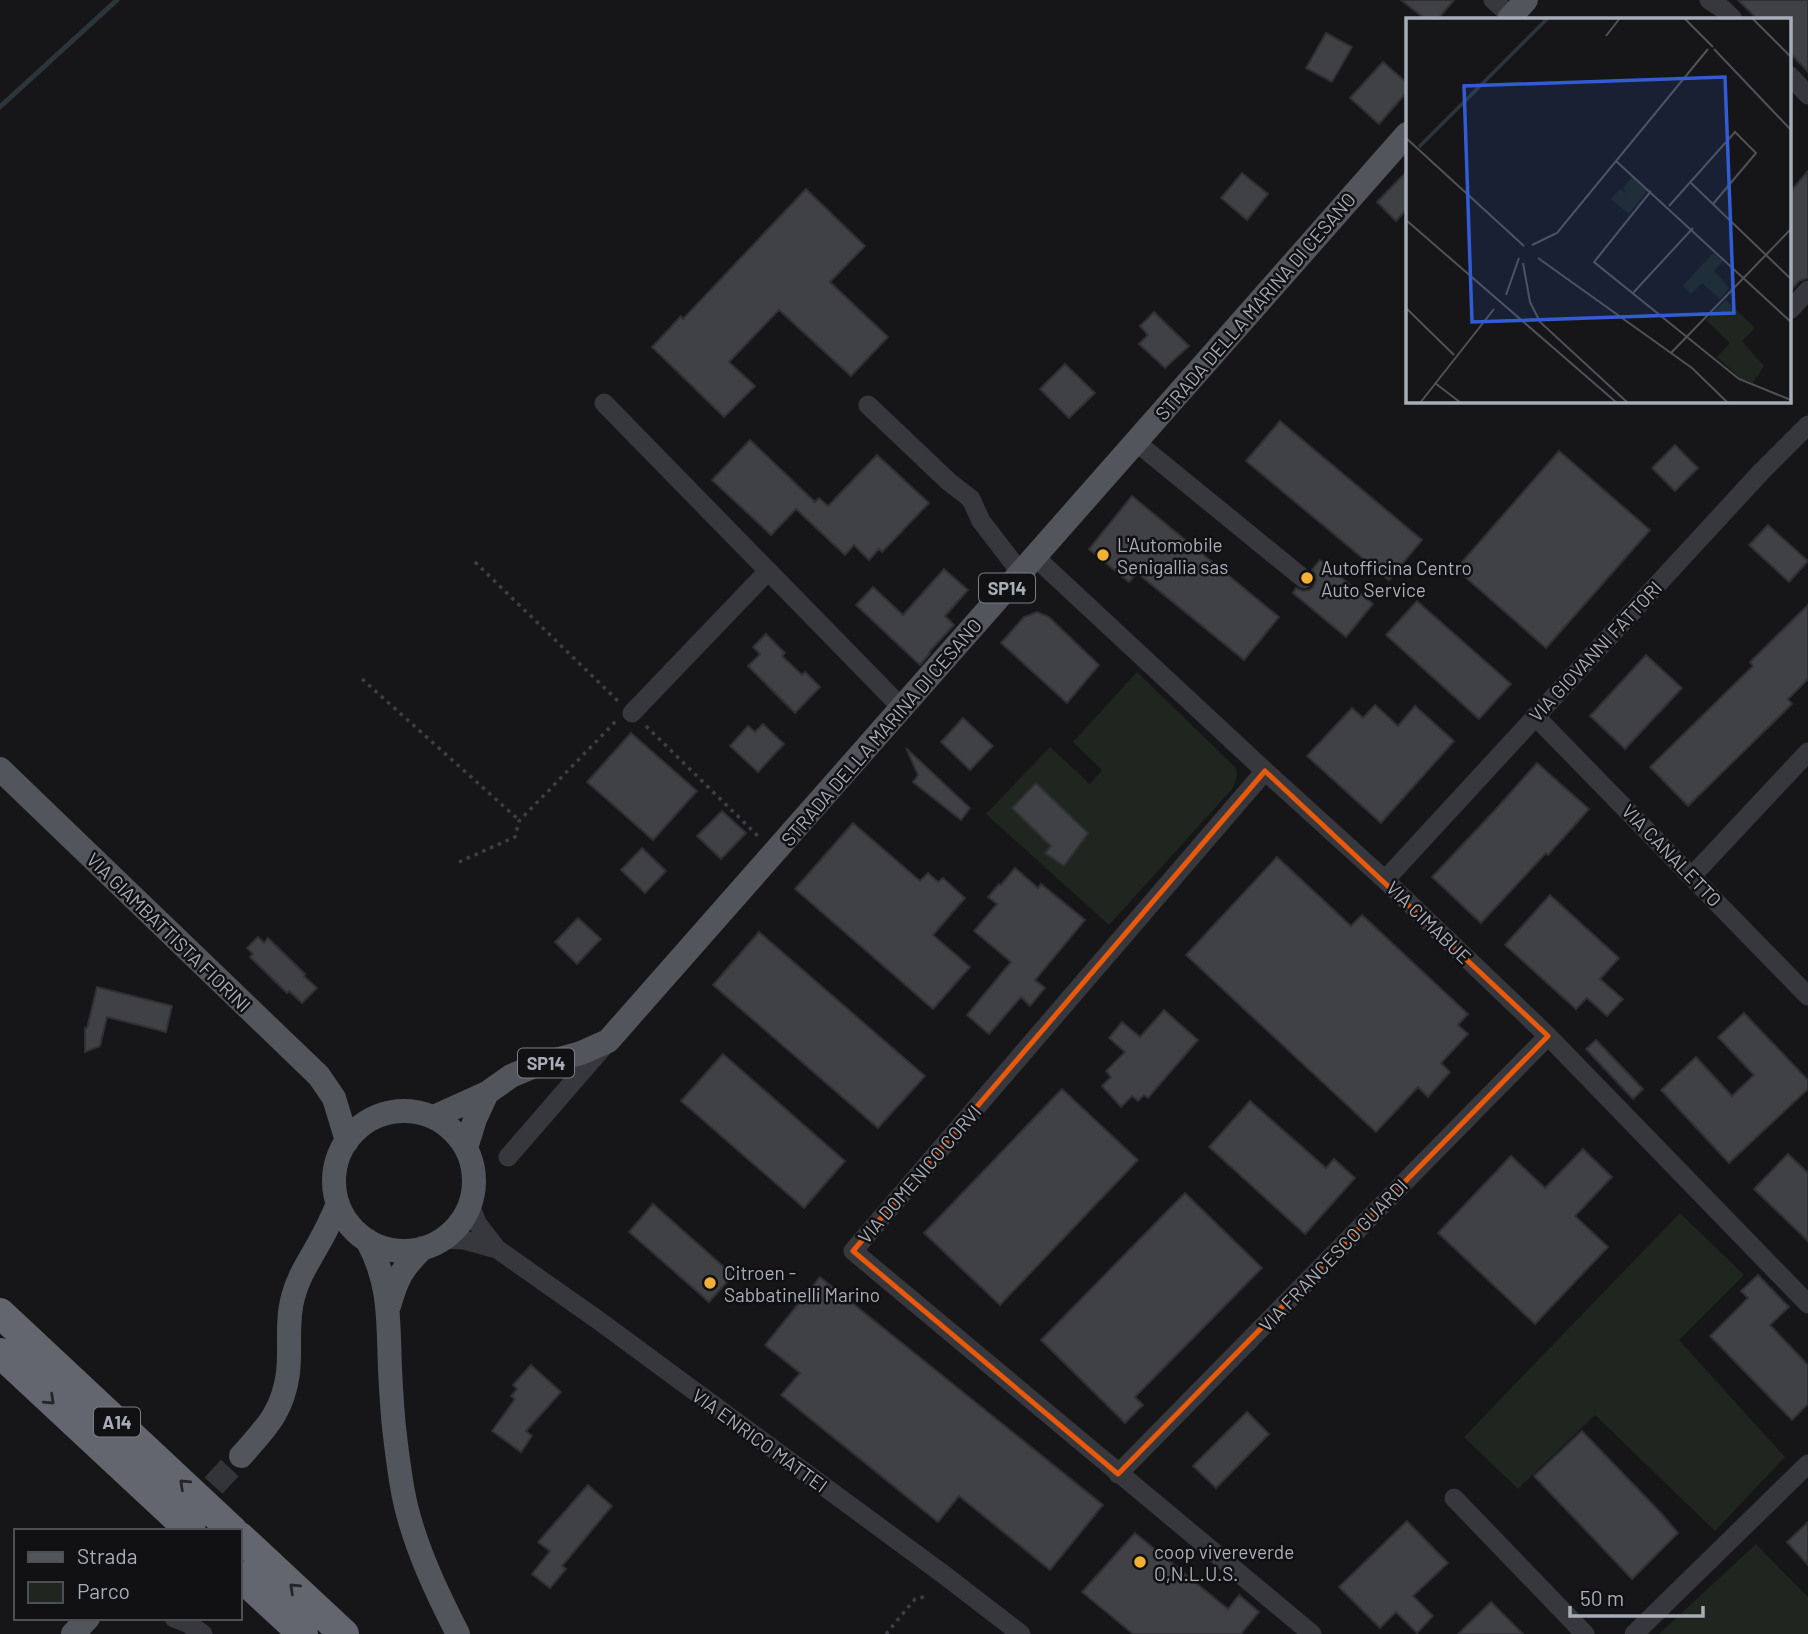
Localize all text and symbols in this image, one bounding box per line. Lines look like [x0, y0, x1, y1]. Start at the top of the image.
inset map [1406, 18, 1790, 402]
street label: STRADA DELLA MARINA DI CESANO [1150, 188, 1360, 424]
place label: L'Automobile Senigallia sas [1117, 533, 1228, 578]
marker: L'Automobile Senigallia sas [1095, 547, 1111, 563]
place label: Autofficina Centro Auto Service [1321, 556, 1472, 601]
marker: Autofficina Centro Auto Service [1299, 570, 1315, 586]
road number: SP14 [979, 574, 1035, 602]
street label: VIA GIOVANNI FATTORI [1524, 576, 1666, 726]
street label: STRADA DELLA MARINA DI CESANO [776, 614, 986, 850]
street label: VIA CANALETTO [1617, 799, 1727, 911]
street label: VIA GIAMBATTISTA FIORINI [82, 848, 256, 1016]
street label: VIA CIMABUE [1382, 876, 1476, 968]
road number: SP14 [518, 1048, 574, 1078]
street label: VIA DOMENICO CORVI [853, 1100, 985, 1248]
street label: VIA FRANCESCO GUARDI [1254, 1174, 1412, 1336]
place label: Citroen - Sabbatinelli Marino [724, 1261, 880, 1306]
marker: Citroen - Sabbatinelli Marino [702, 1275, 718, 1291]
street label: VIA ENRICO MATTEI [688, 1383, 832, 1497]
one-way arrow [42, 1391, 55, 1404]
road number: A14 [94, 1408, 140, 1436]
one-way arrow [179, 1480, 192, 1492]
legend [14, 1529, 242, 1620]
place label: coop vivereverde O,N.L.U.S. [1154, 1540, 1294, 1585]
text: Strada [77, 1543, 137, 1568]
marker: coop vivereverde O,N.L.U.S. [1132, 1554, 1148, 1570]
scale bar [1570, 1574, 1703, 1618]
text: Parco [77, 1578, 130, 1603]
one-way arrow [289, 1583, 302, 1596]
text: 50 m [1580, 1585, 1624, 1610]

